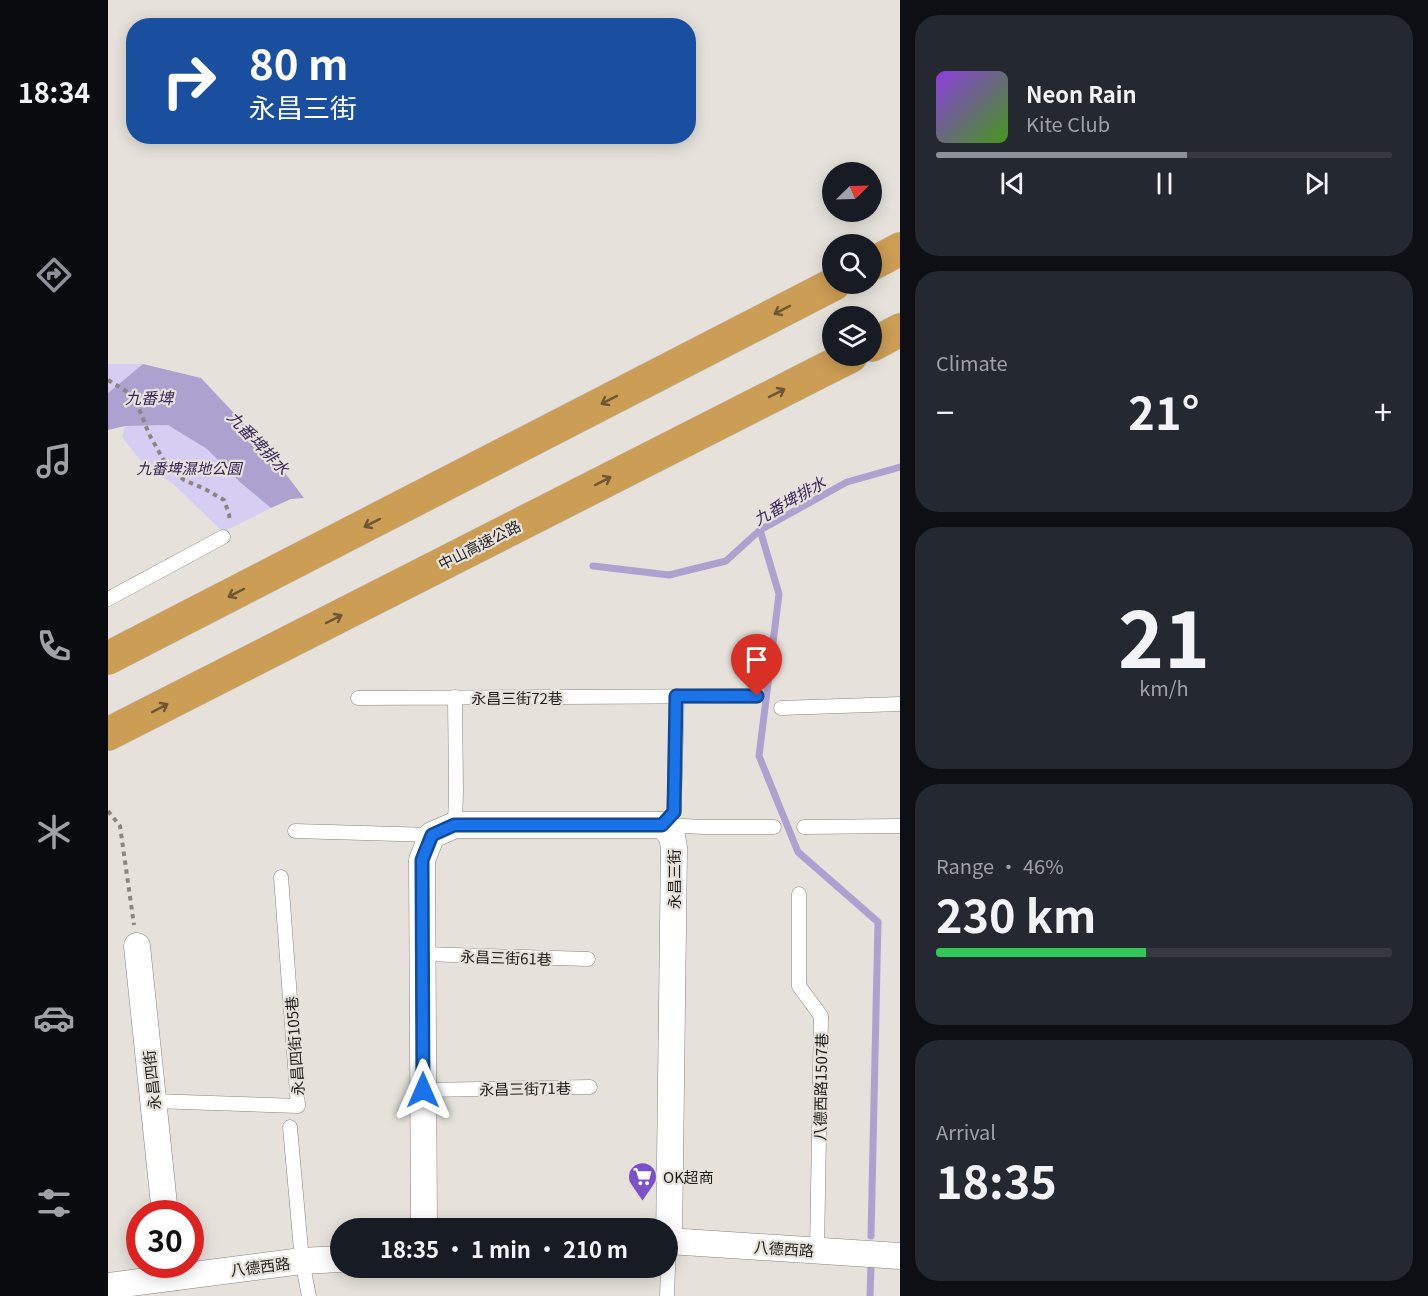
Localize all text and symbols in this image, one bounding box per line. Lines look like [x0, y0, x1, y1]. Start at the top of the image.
text: 80 m [249, 31, 349, 92]
icon: right [150, 42, 228, 120]
text: 18:34 [18, 72, 90, 111]
text: Neon Rain [1026, 77, 1137, 109]
text: 永昌三街 [249, 87, 357, 126]
text: Kite Club [1026, 109, 1110, 138]
north arrow [822, 162, 882, 222]
map controls [822, 162, 882, 366]
icon: previous [996, 167, 1029, 200]
icon: pause [1148, 167, 1181, 200]
icon: next [1300, 167, 1333, 200]
button: search [822, 234, 882, 294]
icon: directions [33, 254, 75, 296]
one-way arrow [773, 305, 791, 317]
button: layers [822, 306, 882, 366]
text: Climate [936, 348, 1008, 377]
text: 21° [1128, 378, 1200, 443]
water label: 九番埤 [125, 385, 175, 409]
one-way arrow [768, 386, 786, 398]
text: − [936, 387, 954, 435]
text: + [1374, 387, 1392, 435]
one-way arrow [601, 394, 618, 406]
water label: 九番埤排水 [223, 405, 296, 480]
icon: music [33, 440, 75, 482]
park label: 九番埤濕地公園 [136, 457, 243, 478]
water label: 九番埤排水 [748, 469, 831, 530]
one-way arrow [594, 475, 612, 486]
street label: 中山高速公路 [434, 514, 524, 574]
one-way arrow [363, 517, 381, 529]
text: 21 [1118, 578, 1210, 690]
one-way arrow [227, 588, 245, 599]
one-way arrow [324, 612, 342, 624]
icon: phone [33, 625, 75, 667]
pin [731, 634, 782, 696]
icon: arrive [740, 643, 773, 676]
text: km/h [1139, 673, 1189, 702]
street label: 永昌三街72巷 [471, 687, 563, 708]
one-way arrow [151, 701, 169, 713]
icon: climate [33, 811, 75, 853]
street label: 永昌三街 [663, 849, 684, 909]
text: Range · 46% [936, 851, 1064, 880]
text: 230 km [936, 881, 1096, 946]
street label: 永昌三街61巷 [460, 945, 552, 969]
street label: 永昌四街105巷 [280, 995, 308, 1097]
icon: car [33, 997, 75, 1039]
street label: 八德西路1507巷 [809, 1033, 831, 1141]
street label: 永昌四街 [137, 1049, 165, 1111]
position arrow [391, 1058, 455, 1122]
street label: 永昌三街71巷 [479, 1077, 571, 1099]
text: Arrival [936, 1117, 996, 1146]
text: 18:35 [936, 1147, 1057, 1212]
supermarket icon: OK超商 [626, 1160, 658, 1202]
place label: OK超商 [663, 1166, 714, 1187]
icon: filters [33, 1182, 75, 1224]
speed limit sign: 30 [126, 1200, 204, 1278]
text: 18:35 · 1 min · 210 m [380, 1232, 628, 1264]
street label: 八德西路 [753, 1235, 815, 1261]
street label: 八德西路 [229, 1252, 291, 1280]

